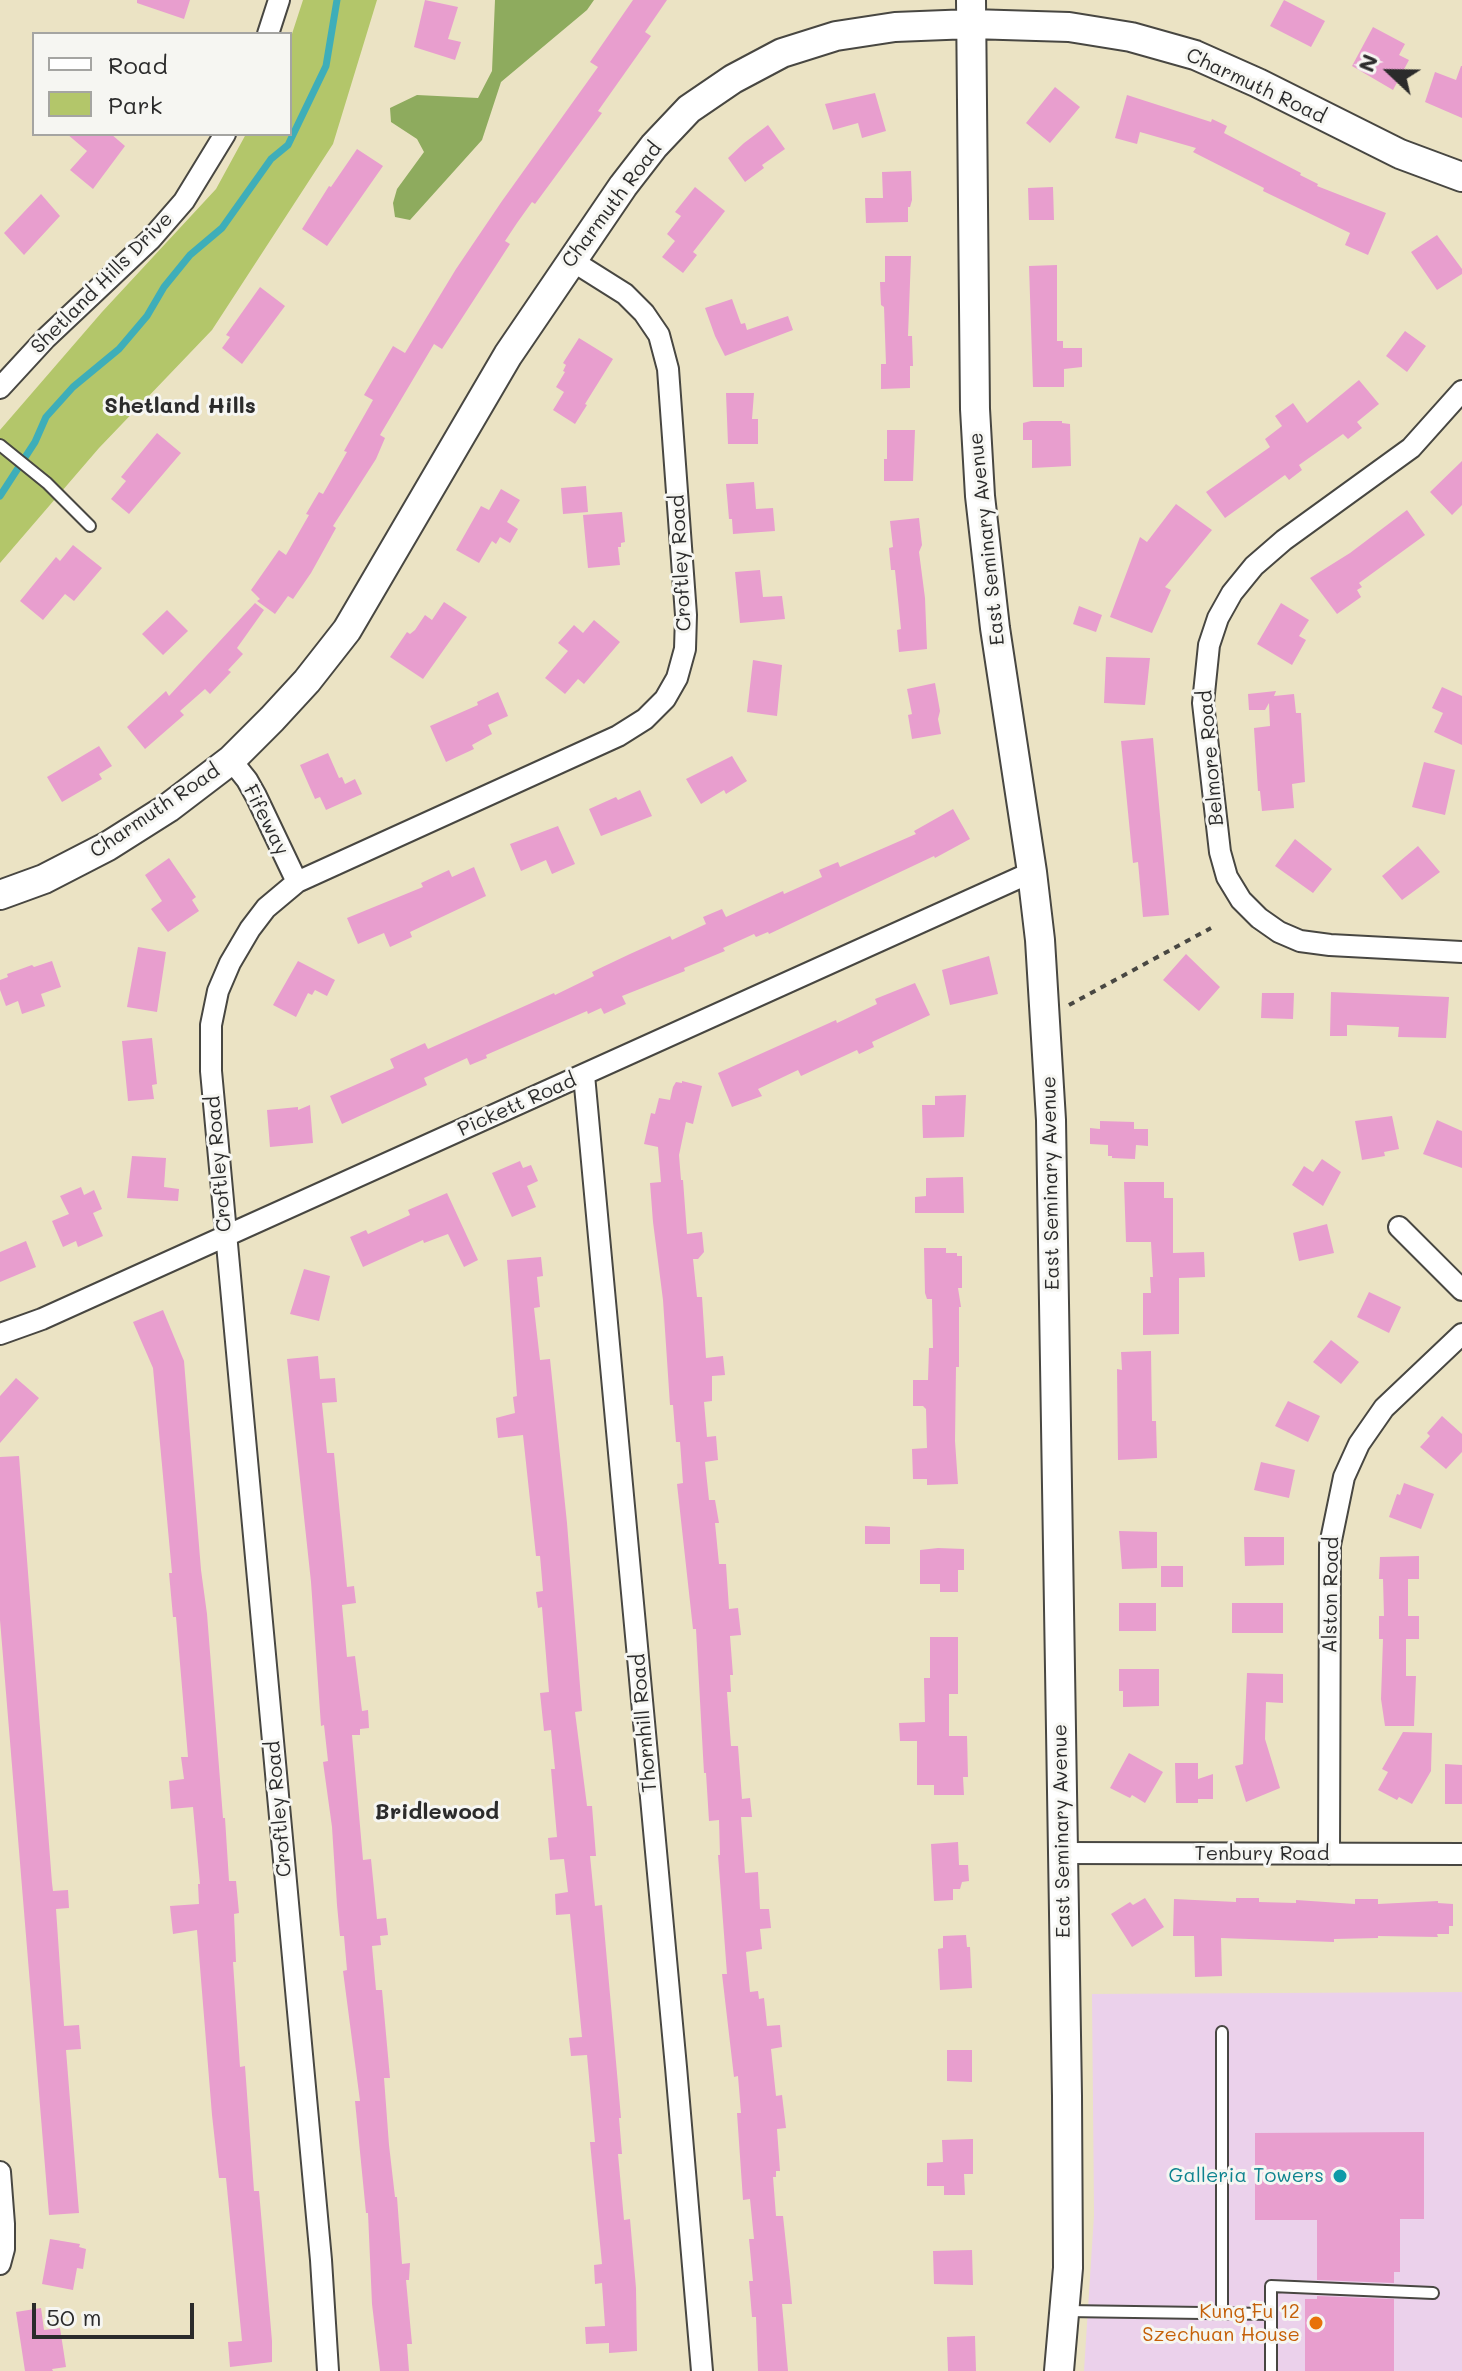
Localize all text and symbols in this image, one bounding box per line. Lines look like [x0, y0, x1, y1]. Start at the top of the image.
legend [32, 32, 292, 136]
north arrow [1350, 32, 1430, 112]
street label: Charmuth Road [1182, 43, 1330, 129]
text: Road [108, 49, 168, 80]
text: N [1351, 50, 1384, 76]
text: Park [108, 89, 162, 120]
street label: Charmuth Road [557, 137, 667, 273]
street label: Shetland Hills Drive [26, 207, 178, 359]
district label: Shetland Hills [104, 393, 256, 419]
street label: East Seminary Avenue [964, 431, 1010, 647]
street label: Croftley Road [665, 494, 697, 632]
street label: Belmore Road [1193, 689, 1229, 827]
street label: Charmuth Road [86, 759, 224, 863]
street label: Fifeway [238, 781, 294, 859]
street label: Pickett Road [454, 1068, 580, 1142]
street label: East Seminary Avenue [1037, 1076, 1065, 1290]
street label: Croftley Road [201, 1095, 237, 1233]
street label: Alston Road [1318, 1537, 1344, 1653]
street label: Thornhill Road [626, 1653, 662, 1793]
street label: East Seminary Avenue [1048, 1724, 1076, 1938]
street label: Croftley Road [261, 1740, 297, 1878]
district label: Bridlewood [375, 1799, 499, 1825]
street label: Tenbury Road [1195, 1842, 1329, 1866]
place label: Galleria Towers [1169, 2164, 1324, 2188]
marker: Galleria Towers [1331, 2167, 1349, 2185]
scale bar [36, 2287, 198, 2337]
place label: Kung Fu 12 Szechuan House [1142, 2300, 1300, 2347]
text: 50 m [46, 2301, 102, 2332]
marker: Kung Fu 12 Szechuan House [1307, 2314, 1325, 2332]

